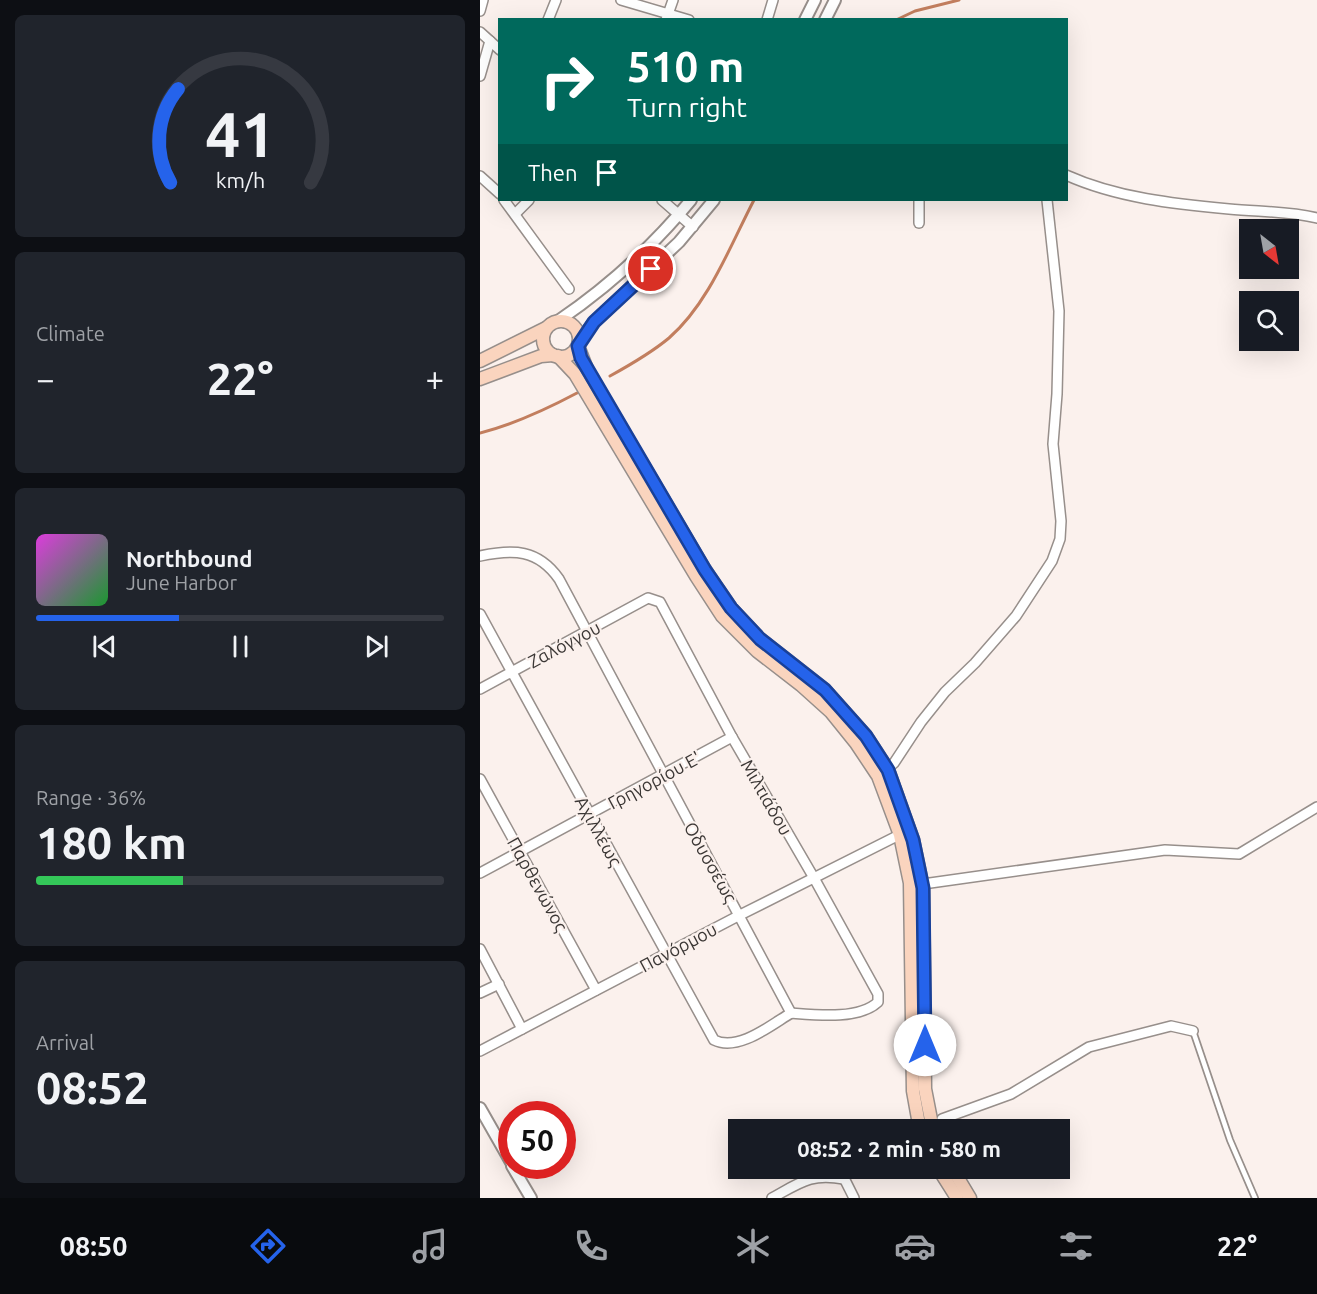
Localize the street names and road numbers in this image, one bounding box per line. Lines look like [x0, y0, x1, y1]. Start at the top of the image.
street label: Ζαλόγγου [524, 617, 604, 671]
street label: Γρηγορίου Ε' [604, 747, 704, 813]
street label: Μιλτιάδου [737, 756, 797, 838]
street label: Αχιλλέως [571, 793, 626, 870]
street label: Οδυσσέως [680, 818, 741, 906]
street label: Παρθενώνος [503, 833, 572, 935]
street label: Πανόρμου [636, 918, 720, 976]

